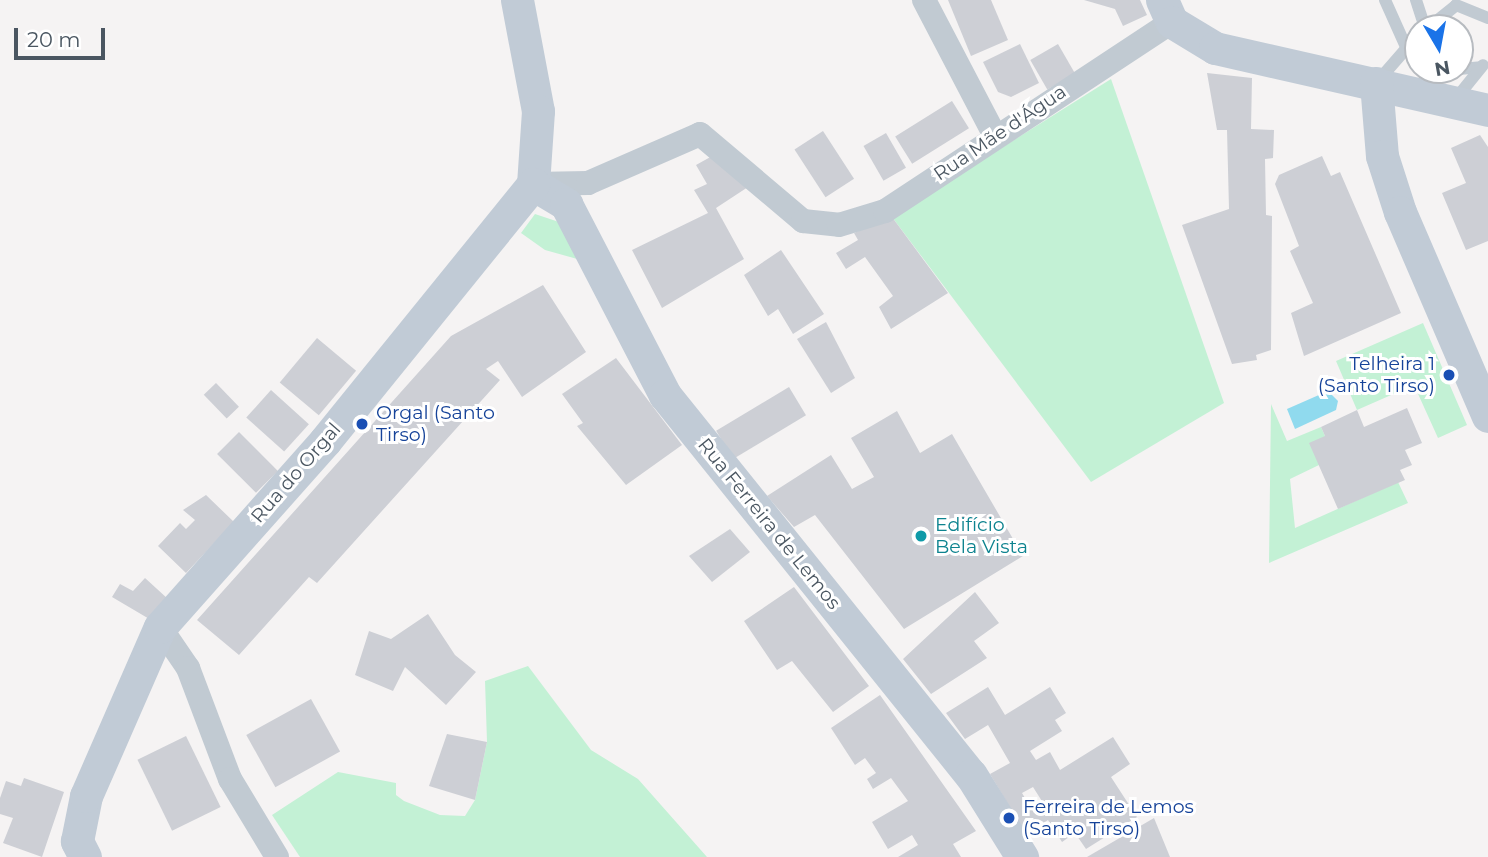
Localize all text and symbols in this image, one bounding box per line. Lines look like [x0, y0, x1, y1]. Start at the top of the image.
scale bar [18, 14, 108, 58]
north arrow [1404, 14, 1474, 84]
text: 20 m [27, 27, 81, 52]
text: N [1433, 56, 1452, 81]
street label: Rua Mãe d'Água [929, 80, 1071, 186]
place label: Telheira 1 (Santo Tirso) [1318, 353, 1435, 397]
marker: Telheira 1 (Santo Tirso) [1441, 367, 1457, 383]
place label: Orgal (Santo Tirso) [376, 402, 495, 446]
marker: Orgal (Santo Tirso) [354, 416, 370, 432]
street label: Rua do Orgal [246, 418, 346, 528]
street label: Rua Ferreira de Lemos [693, 434, 845, 614]
place label: Edifício Bela Vista [935, 514, 1028, 558]
marker: Edifício Bela Vista [913, 528, 929, 544]
place label: Ferreira de Lemos (Santo Tirso) [1023, 796, 1194, 840]
marker: Ferreira de Lemos (Santo Tirso) [1001, 810, 1017, 826]

